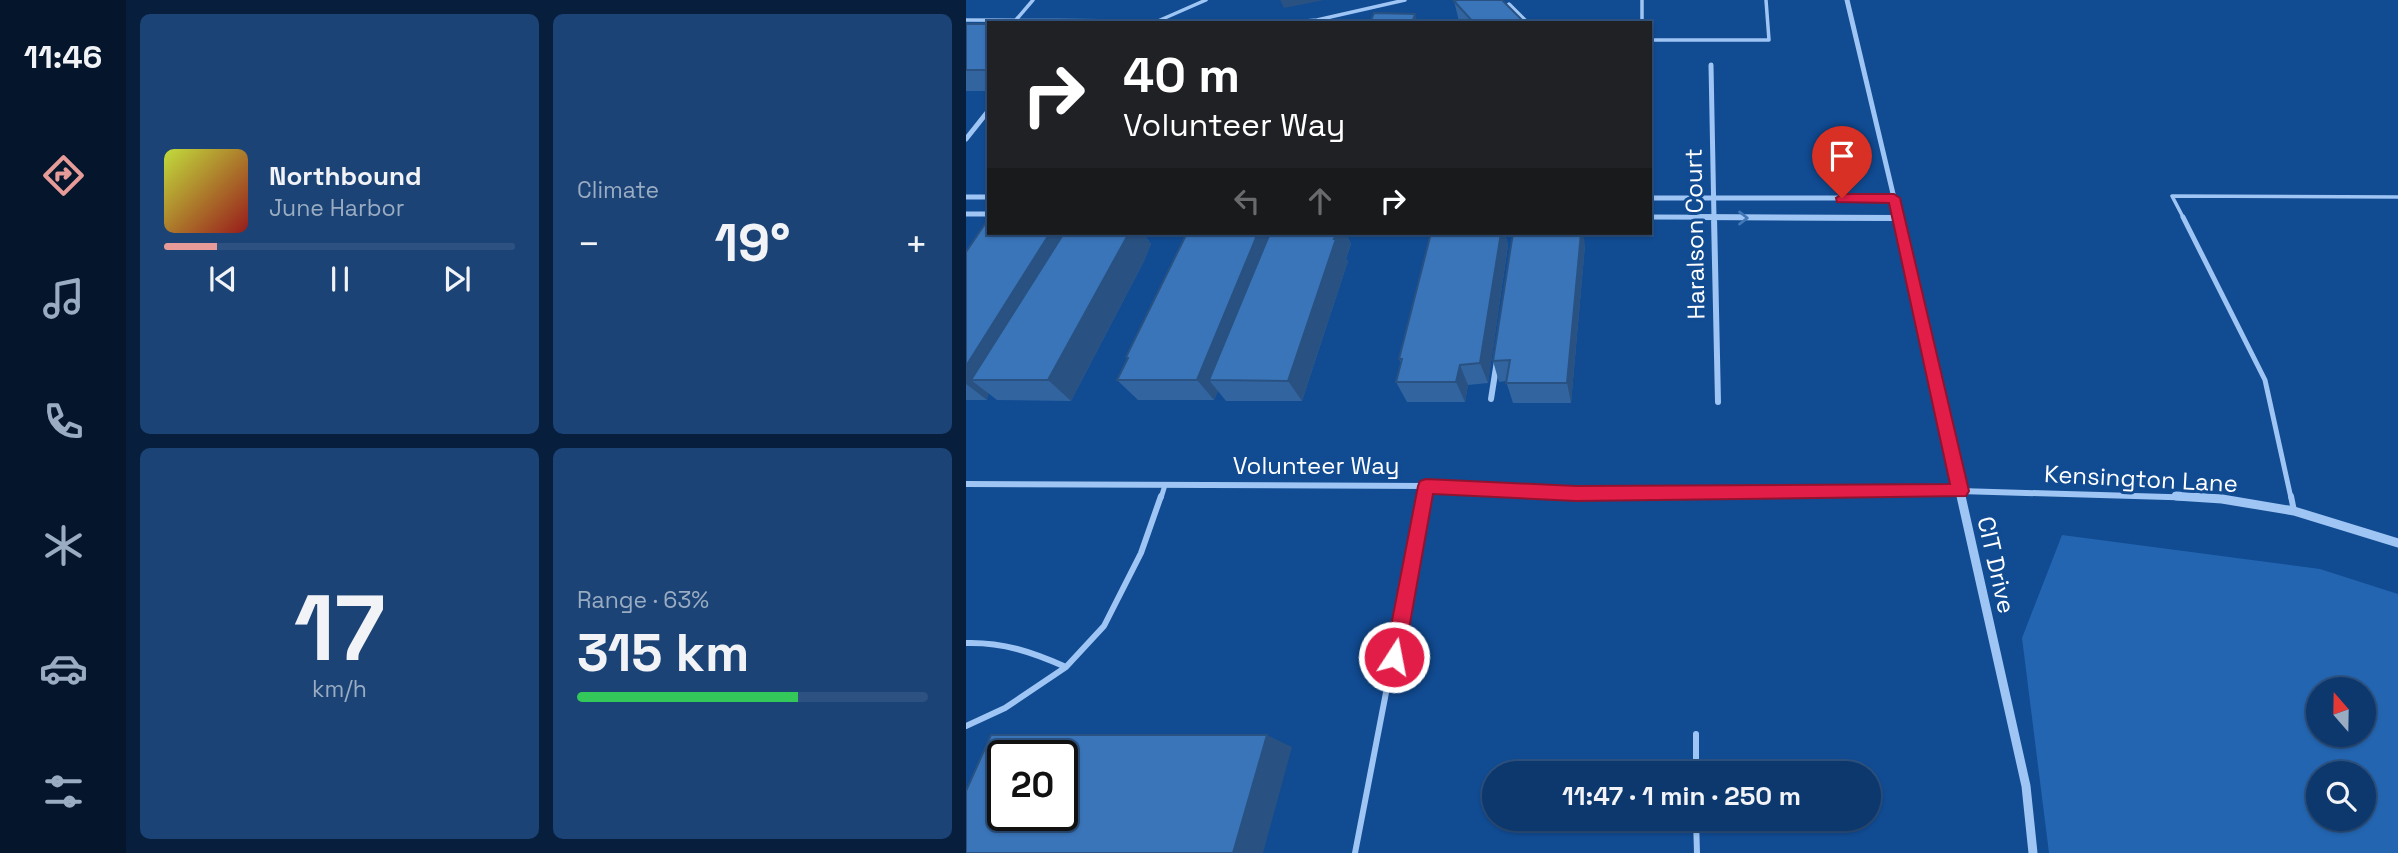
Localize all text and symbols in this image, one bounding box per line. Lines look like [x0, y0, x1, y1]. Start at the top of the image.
text: 11:46 [24, 37, 102, 77]
text: 40 m [1123, 44, 1240, 106]
icon: right [1008, 49, 1099, 140]
text: Volunteer Way [1123, 105, 1345, 145]
pin [1812, 126, 1872, 198]
icon: arrive [1823, 137, 1861, 175]
street label: Haralson Court [1678, 148, 1711, 320]
icon: directions [39, 151, 88, 200]
text: Northbound [269, 159, 422, 193]
text: Climate [577, 175, 659, 205]
icon: left [1228, 182, 1266, 220]
icon: ahead [1301, 182, 1339, 220]
icon: right [1374, 182, 1412, 220]
text: June Harbor [269, 193, 404, 223]
text: 19° [714, 210, 791, 276]
one-way arrow [1738, 210, 1749, 226]
text: − [577, 220, 601, 268]
text: + [904, 220, 928, 268]
icon: previous [204, 260, 242, 298]
icon: pause [321, 260, 359, 298]
icon: next [438, 260, 476, 298]
icon: music [39, 274, 88, 323]
icon: phone [39, 397, 88, 446]
street label: Volunteer Way [1233, 450, 1399, 481]
street label: Kensington Lane [2043, 458, 2239, 499]
street label: CIT Drive [1970, 513, 2023, 616]
icon: climate [39, 521, 88, 570]
text: 17 [294, 570, 385, 687]
text: Range · 63% [577, 585, 709, 615]
text: 315 km [577, 620, 749, 686]
position arrow [1357, 620, 1431, 694]
icon: car [39, 644, 88, 693]
text: km/h [312, 674, 367, 704]
north arrow [2306, 677, 2376, 747]
map controls [2306, 677, 2376, 831]
speed limit sign: 20 [987, 740, 1078, 831]
button: search [2306, 761, 2376, 831]
icon: filters [39, 767, 88, 816]
text: 11:47 · 1 min · 250 m [1562, 779, 1801, 813]

